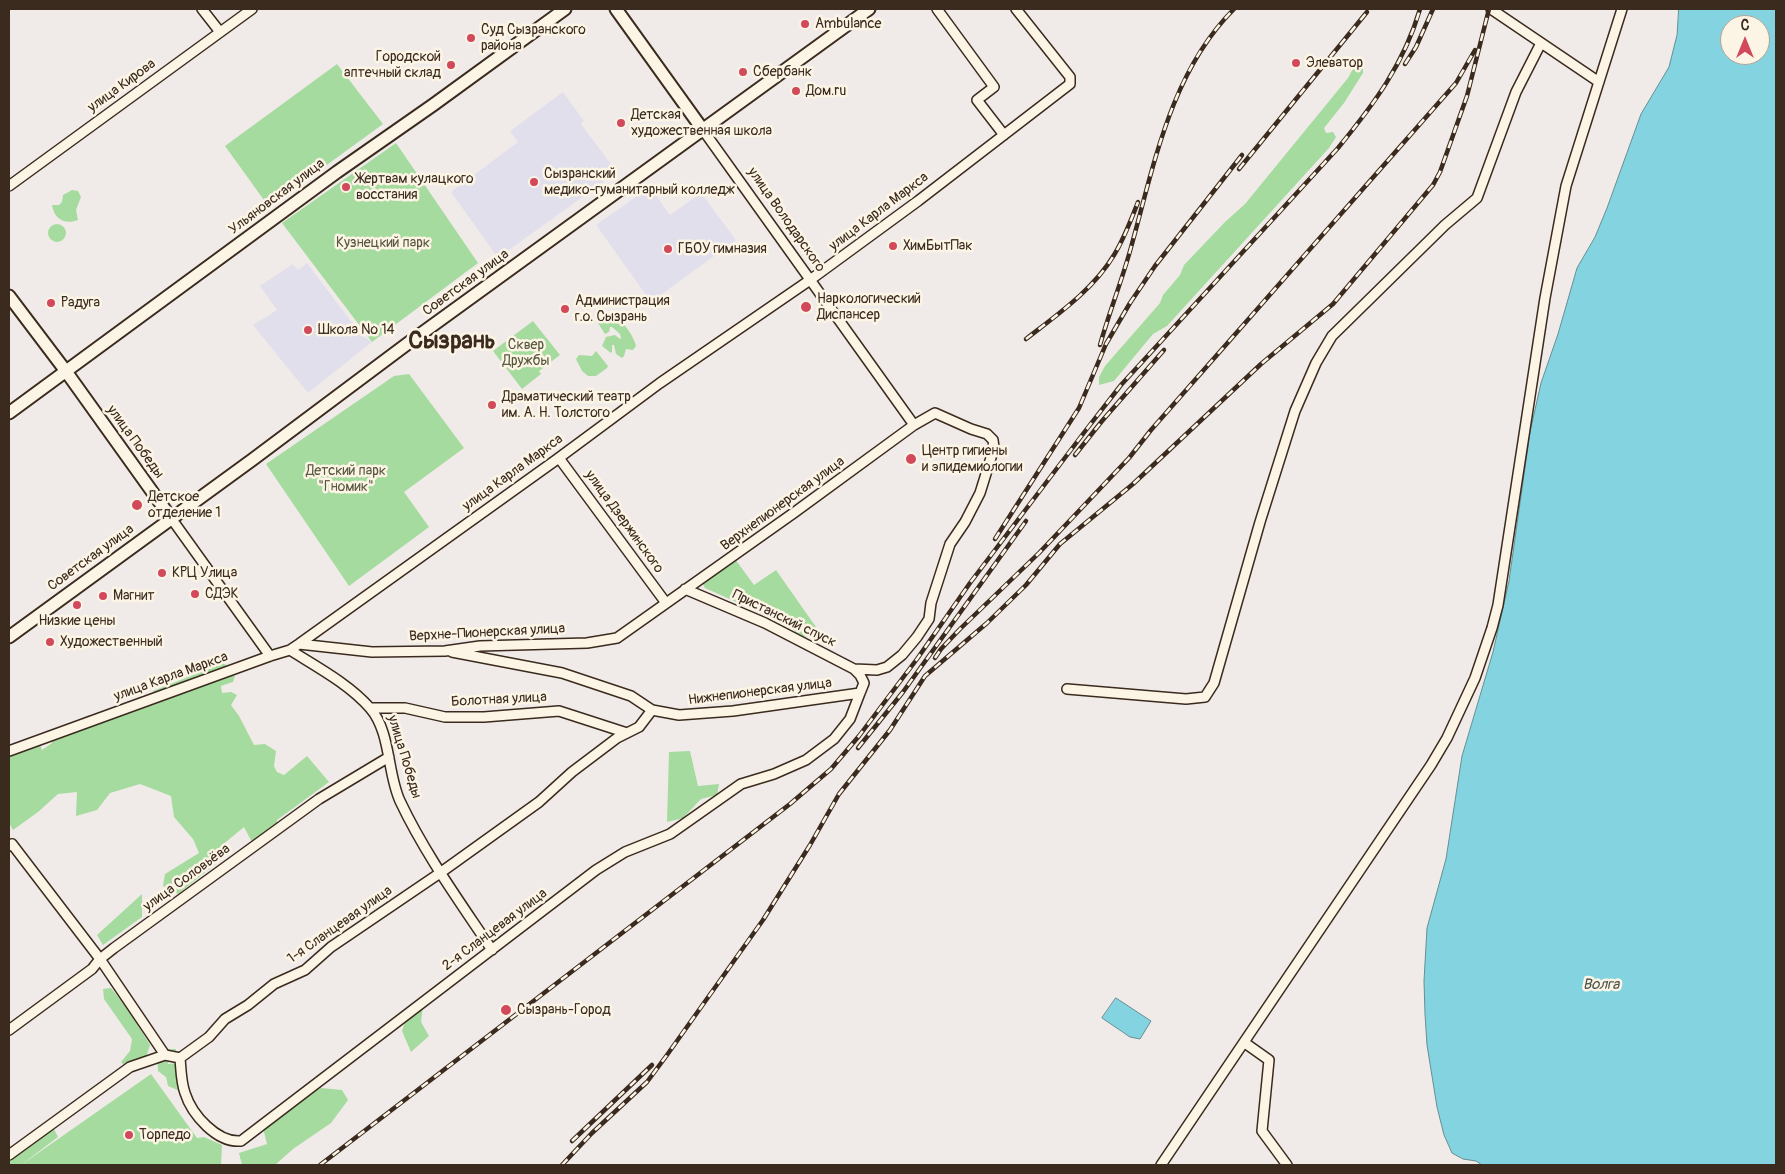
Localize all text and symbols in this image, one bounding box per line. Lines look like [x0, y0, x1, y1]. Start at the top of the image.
north arrow [1720, 15, 1770, 65]
place label: Ambulance [815, 16, 882, 32]
text: С [1741, 17, 1749, 34]
marker: Ambulance [799, 18, 811, 30]
place label: Суд Сызранского района [481, 22, 586, 54]
marker: Суд Сызранского района [465, 32, 477, 44]
place label: Городской аптечный склад [344, 49, 441, 82]
place label: Элеватор [1306, 55, 1363, 71]
street label: улица Кирова [85, 56, 159, 116]
marker: Элеватор [1290, 57, 1302, 69]
marker: Городской аптечный склад [445, 59, 457, 71]
place label: Сбербанк [753, 64, 812, 80]
marker: Сбербанк [737, 66, 749, 78]
place label: Дом.ru [806, 83, 846, 99]
marker: Дом.ru [790, 85, 802, 97]
place label: Детская художественная школа [631, 107, 772, 140]
marker: Детская художественная школа [615, 117, 627, 129]
street label: Ульяновская улица [226, 156, 328, 238]
street label: улица Володарского [744, 164, 828, 276]
place label: Сызранский медико-гуманитарный колледж [544, 166, 735, 198]
street label: улица Карла Маркса [826, 169, 932, 255]
place label: Жертвам кулацкого восстания [356, 171, 473, 203]
marker: Сызранский медико-гуманитарный колледж [528, 176, 540, 188]
marker: Жертвам кулацкого восстания [340, 181, 352, 193]
park label: Кузнецкий парк [336, 235, 430, 251]
place label: ХимБытПак [903, 238, 973, 254]
marker: ХимБытПак [887, 240, 899, 252]
place label: ГБОУ гимназия [678, 241, 767, 257]
marker: ГБОУ гимназия [662, 243, 674, 255]
street label: Советская улица [420, 246, 512, 320]
place label: Наркологический Диспансер [817, 291, 921, 324]
place label: Администрация г.о. Сызрань [575, 293, 670, 326]
place label: Радуга [61, 295, 100, 311]
marker: Радуга [45, 297, 57, 309]
marker: Наркологический Диспансер [799, 300, 813, 314]
marker: Администрация г.о. Сызрань [559, 303, 571, 315]
place label: Школа № 14 [318, 322, 395, 338]
marker: Школа № 14 [302, 324, 314, 336]
district label: Сызрань [408, 328, 496, 356]
park label: Сквер Дружбы [503, 337, 549, 370]
place label: Драматический театр им. А. Н. Толстого [502, 389, 631, 422]
marker: Драматический театр им. А. Н. Толстого [486, 399, 498, 411]
street label: улица Победы [103, 402, 167, 482]
street label: улица Карла Маркса [460, 431, 566, 515]
place label: Центр гигиены и эпидемиологии [922, 443, 1023, 476]
marker: Центр гигиены и эпидемиологии [904, 452, 918, 466]
street label: Верхнепионерская улица [718, 453, 848, 555]
park label: Детский парк "Гномик" [306, 463, 386, 496]
street label: улица Дзержинского [581, 467, 667, 577]
place label: Детское отделение 1 [148, 489, 221, 522]
marker: Детское отделение 1 [130, 498, 144, 512]
street label: Советская улица [45, 521, 137, 595]
place label: КРЦ Улица [172, 565, 237, 581]
marker: КРЦ Улица [156, 567, 168, 579]
place label: СДЭК [205, 586, 238, 602]
street label: Пристанский спуск [729, 587, 839, 651]
place label: Магнит [113, 588, 155, 604]
marker: СДЭК [189, 588, 201, 600]
marker: Магнит [97, 590, 109, 602]
marker: Низкие цены [71, 599, 83, 611]
place label: Низкие цены [39, 613, 115, 629]
street label: Верхне-Пионерская улица [409, 621, 565, 645]
place label: Художественный [60, 634, 163, 650]
marker: Художественный [44, 636, 56, 648]
street label: улица Карла Маркса [112, 649, 230, 705]
street label: Нижнепионерская улица [687, 675, 833, 709]
street label: Болотная улица [451, 689, 547, 711]
street label: улица Победы [383, 713, 425, 801]
street label: улица Соловьёва [140, 841, 234, 915]
street label: 1-я Сланцевая улица [284, 883, 396, 967]
street label: 2-я Сланцевая улица [439, 885, 551, 975]
water label: Волга [1583, 976, 1619, 994]
place label: Сызрань-Город [517, 1002, 611, 1018]
marker: Сызрань-Город [499, 1003, 513, 1017]
place label: Торпедо [139, 1127, 191, 1143]
marker: Торпедо [123, 1129, 135, 1141]

